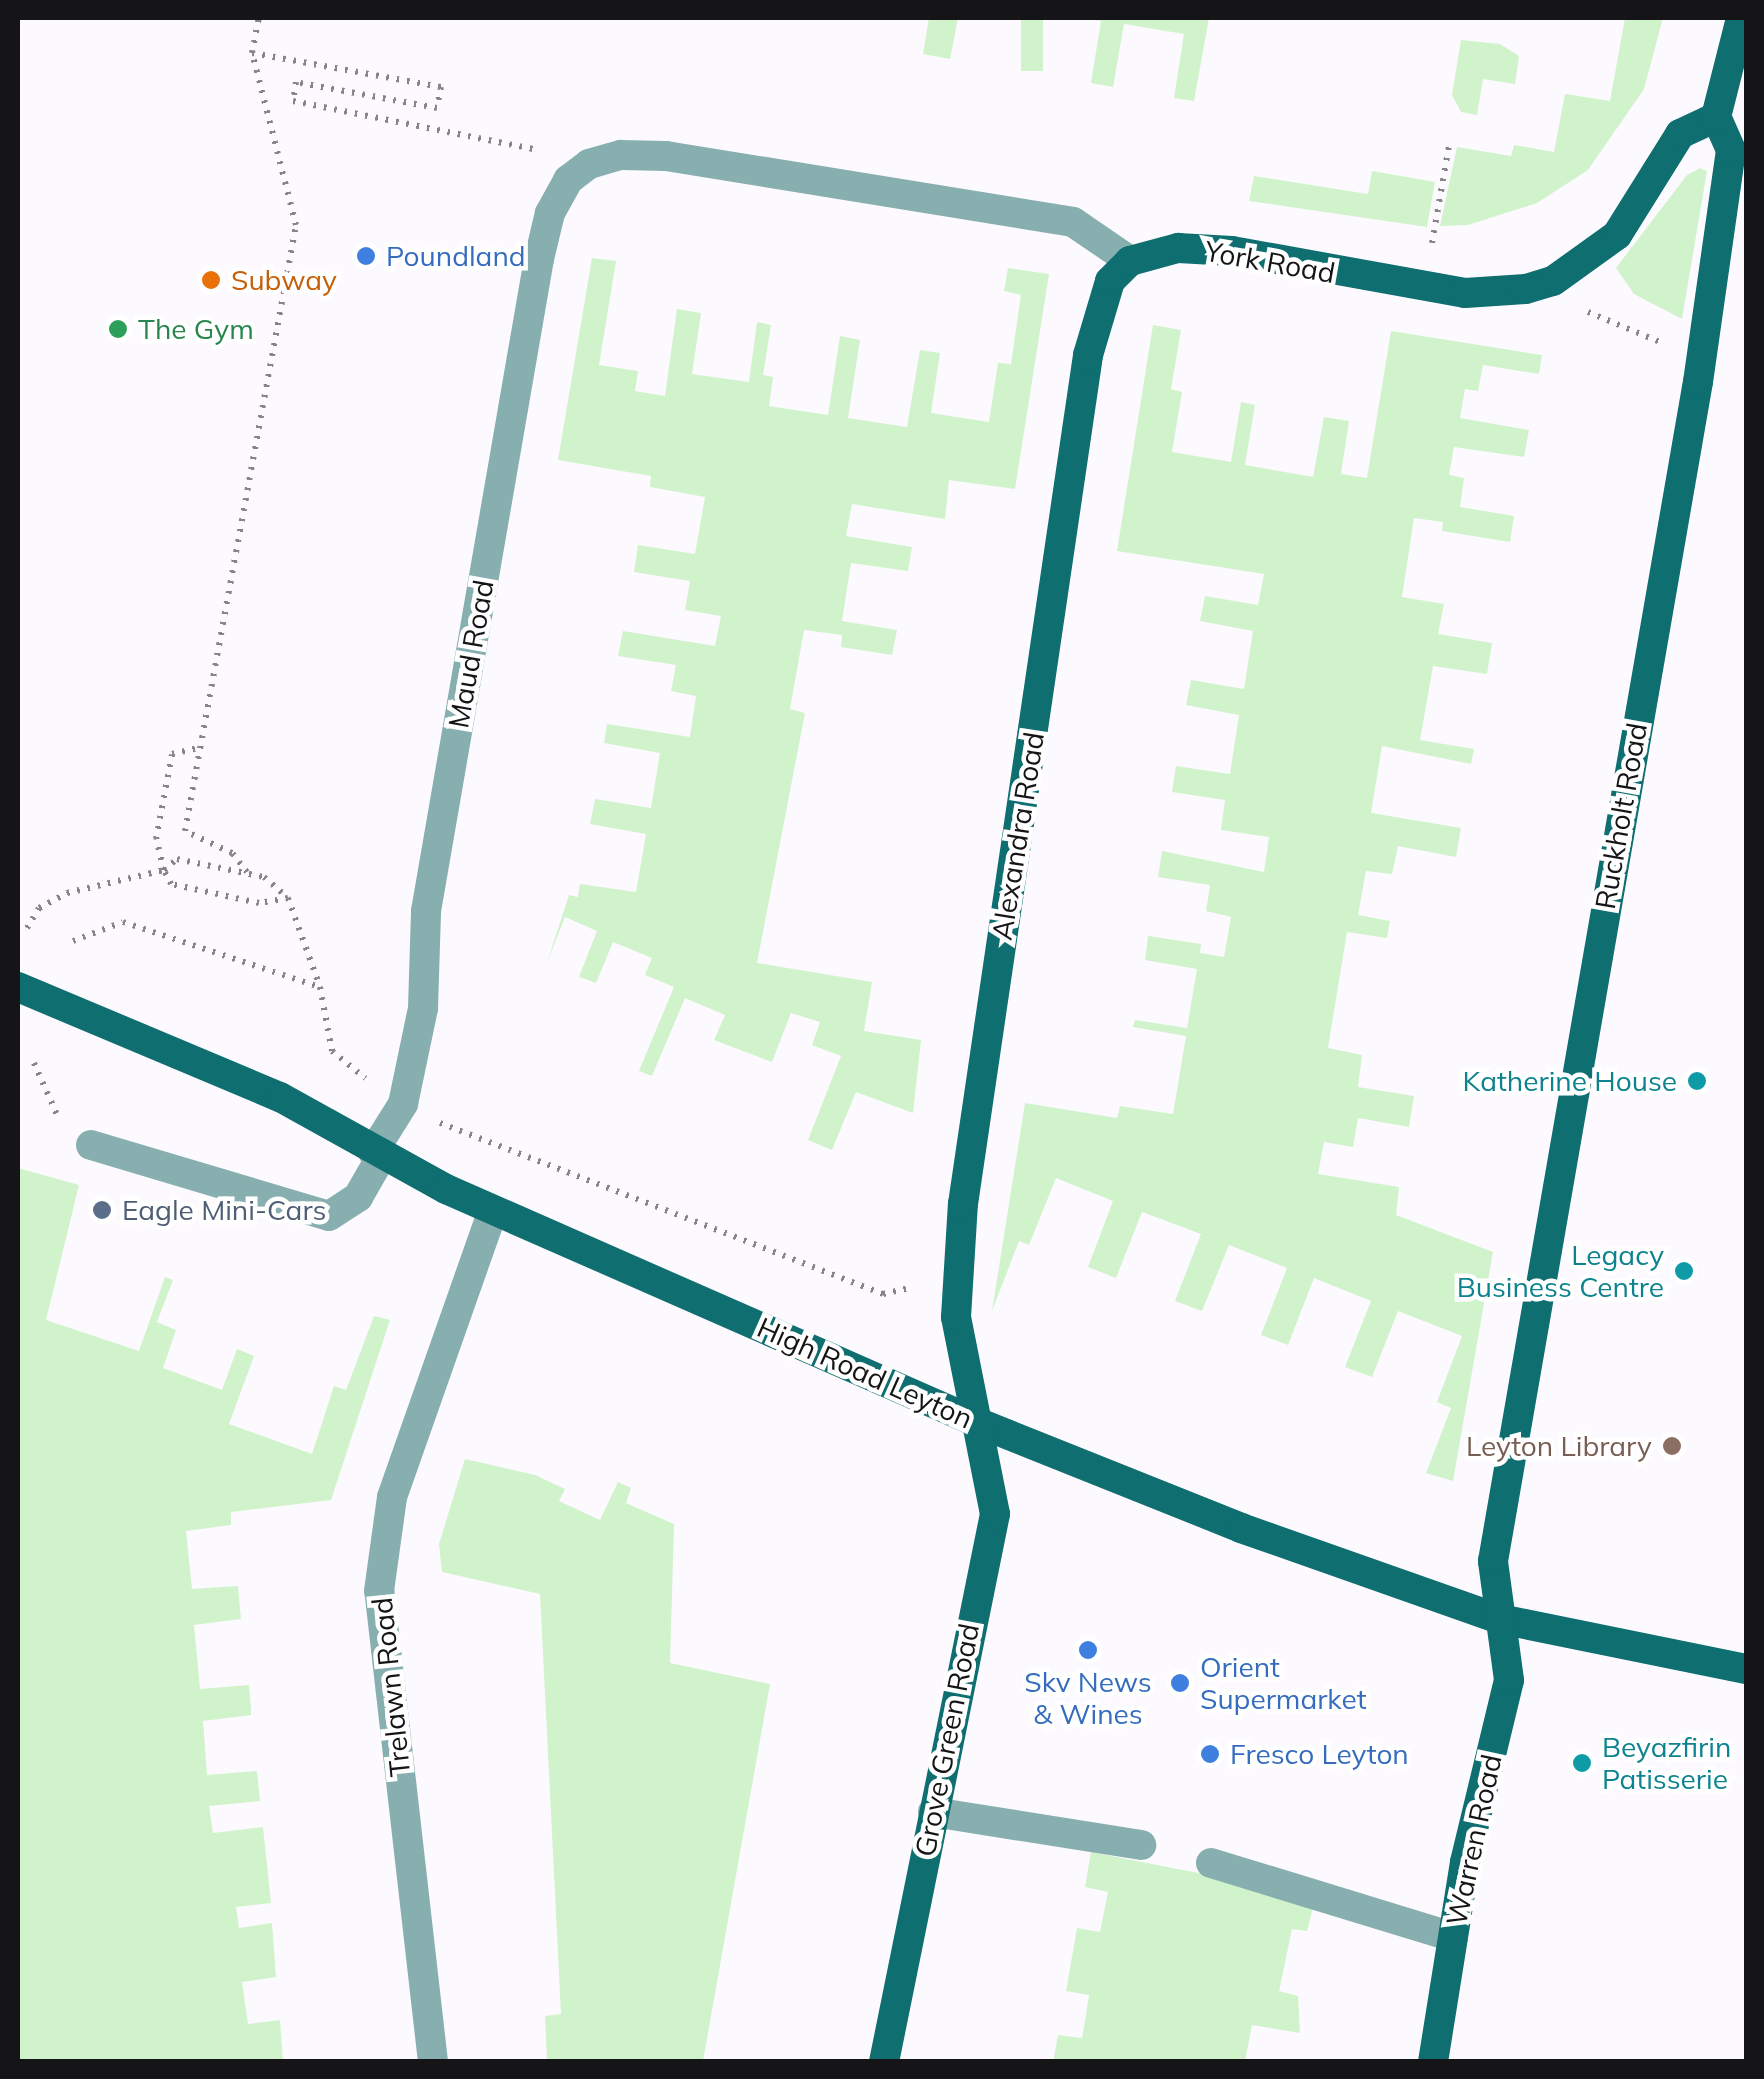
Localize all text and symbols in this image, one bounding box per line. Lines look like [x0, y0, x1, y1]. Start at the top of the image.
street label: York Road [1202, 234, 1338, 290]
place label: Poundland [386, 239, 526, 273]
marker: Poundland [355, 245, 377, 267]
place label: Subway [231, 263, 337, 297]
marker: Subway [200, 269, 222, 291]
place label: The Gym [138, 312, 254, 346]
marker: The Gym [107, 318, 129, 340]
street label: Maud Road [441, 577, 501, 731]
street label: Ruckholt Road [1588, 720, 1654, 912]
street label: Alexandra Road [985, 730, 1051, 942]
place label: Katherine House [1463, 1064, 1677, 1098]
marker: Katherine House [1686, 1070, 1708, 1092]
place label: Eagle Mini-Cars [122, 1193, 326, 1227]
marker: Eagle Mini-Cars [91, 1199, 113, 1221]
place label: Legacy Business Centre [1457, 1238, 1664, 1304]
marker: Legacy Business Centre [1673, 1260, 1695, 1282]
street label: High Road Leyton [752, 1310, 978, 1436]
place label: Leyton Library [1466, 1429, 1652, 1463]
marker: Leyton Library [1661, 1435, 1683, 1457]
street label: Trelawn Road [365, 1596, 417, 1778]
street label: Grove Green Road [908, 1621, 986, 1859]
marker: Skv News & Wines [1077, 1639, 1099, 1661]
place label: Orient Supermarket [1200, 1650, 1366, 1716]
place label: Skv News & Wines [1024, 1665, 1152, 1731]
marker: Orient Supermarket [1169, 1672, 1191, 1694]
place label: Beyazfirin Patisserie [1602, 1730, 1731, 1796]
place label: Fresco Leyton [1230, 1737, 1409, 1771]
marker: Fresco Leyton [1199, 1743, 1221, 1765]
street label: Warren Road [1439, 1751, 1509, 1929]
marker: Beyazfirin Patisserie [1571, 1752, 1593, 1774]

